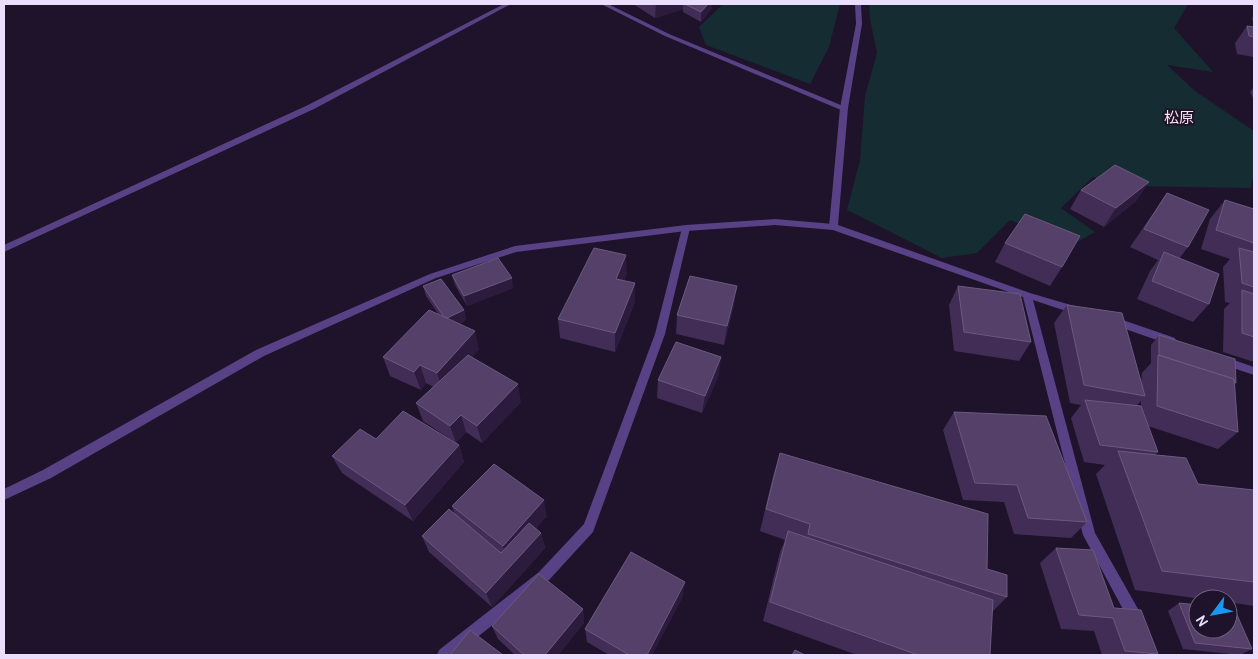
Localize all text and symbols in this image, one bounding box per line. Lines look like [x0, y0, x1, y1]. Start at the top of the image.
district label: 松原 [1164, 109, 1194, 127]
north arrow [1188, 589, 1238, 639]
text: N [1192, 612, 1212, 630]

